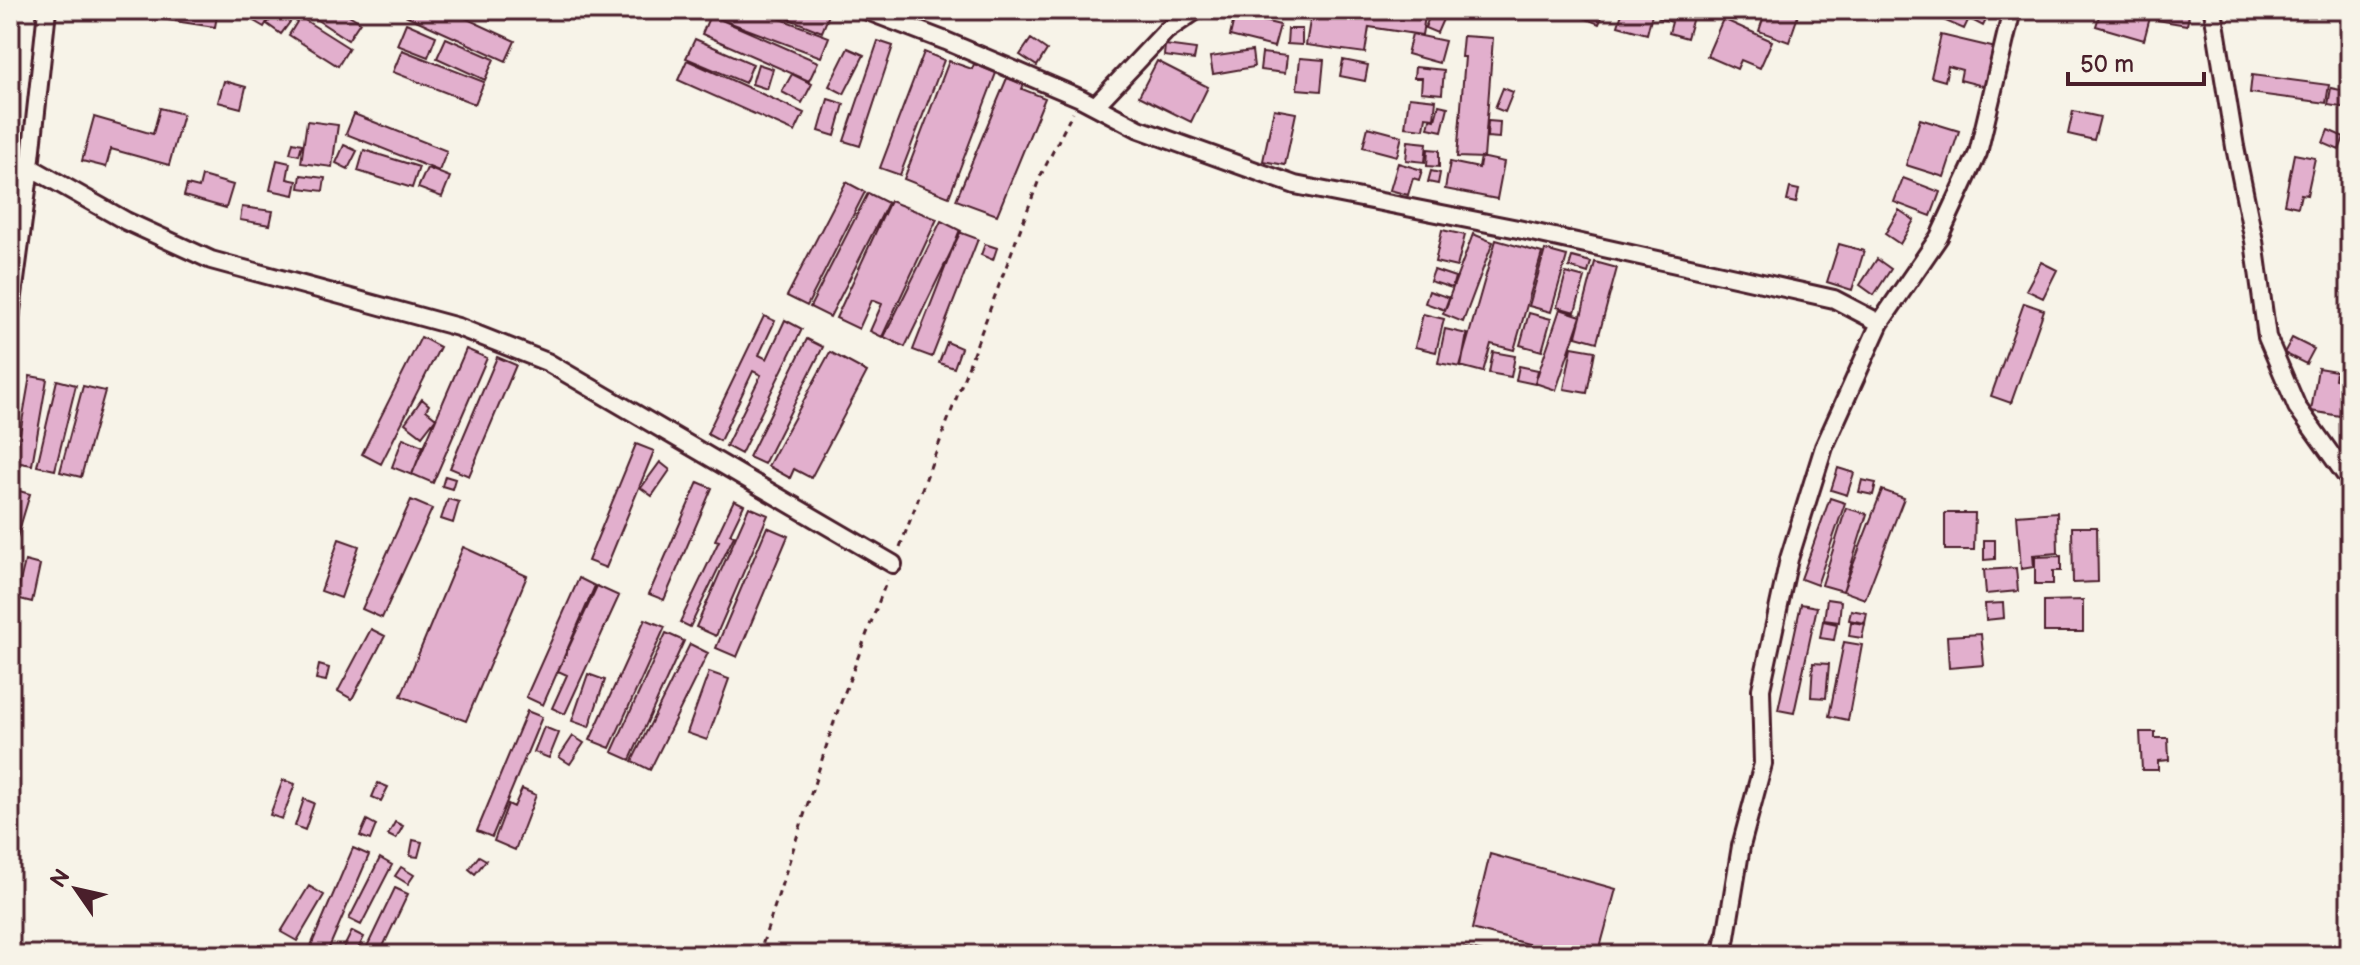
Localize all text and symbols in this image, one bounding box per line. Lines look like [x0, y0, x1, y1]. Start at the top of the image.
scale bar [2068, 36, 2204, 86]
text: 50 m [2080, 50, 2134, 79]
north arrow [36, 849, 116, 929]
text: N [45, 864, 76, 893]

